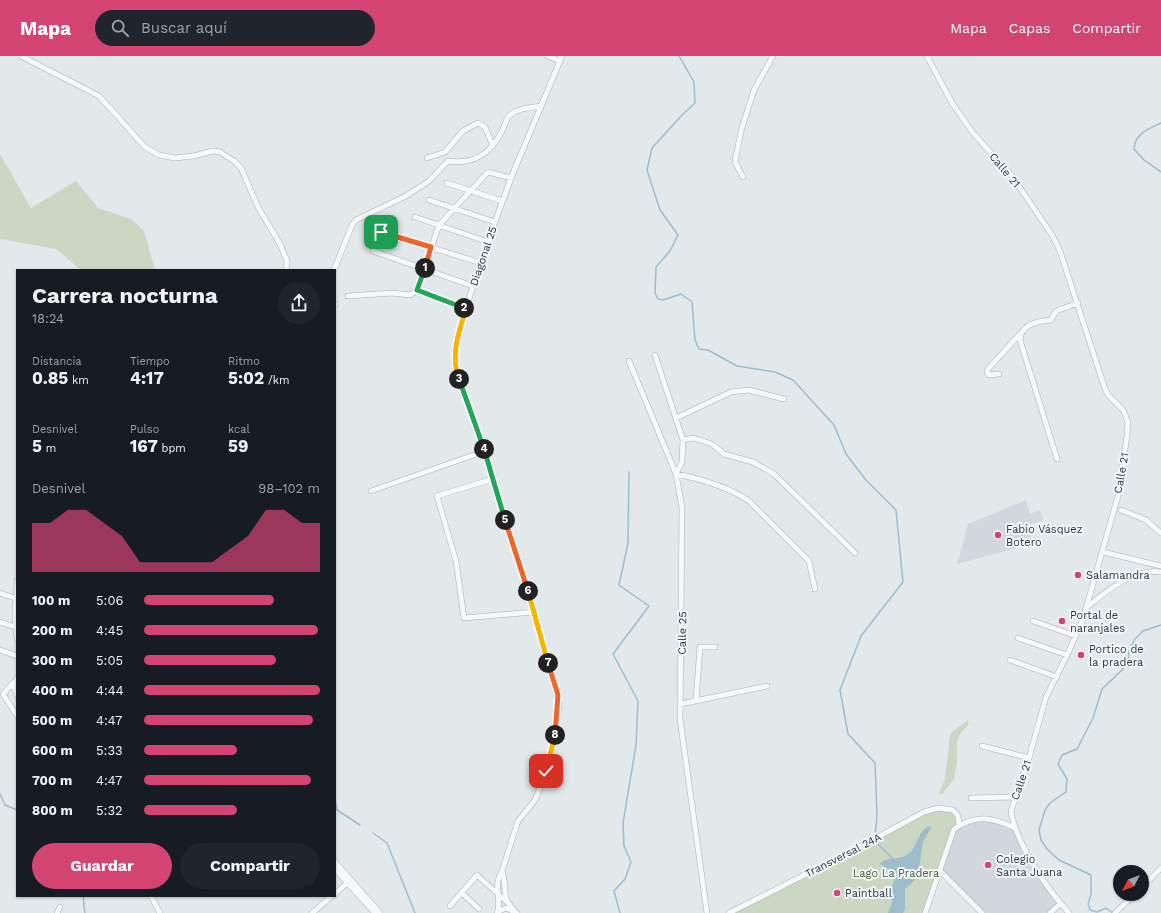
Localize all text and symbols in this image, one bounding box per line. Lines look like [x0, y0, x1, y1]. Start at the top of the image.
search box [95, 10, 375, 46]
text: Mapa [20, 17, 71, 40]
icon: search [109, 17, 131, 39]
text: Buscar aquí [141, 19, 227, 37]
text: Mapa [950, 20, 987, 36]
text: Capas [1009, 20, 1050, 36]
text: Compartir [1072, 20, 1141, 36]
street label: Calle 21 [986, 150, 1023, 190]
pin [364, 215, 398, 249]
icon: arrive [370, 221, 392, 243]
street label: Diagonal 25 [467, 225, 500, 288]
pin: 1 [415, 258, 435, 278]
text: 1 [423, 261, 427, 274]
button: share [278, 282, 320, 324]
text: Carrera nocturna [32, 283, 218, 308]
pin: 2 [454, 298, 474, 318]
text: 2 [461, 301, 467, 314]
text: 18:24 [32, 311, 64, 326]
text: Distancia [32, 355, 82, 368]
text: Tiempo [130, 355, 170, 368]
text: Ritmo [228, 355, 260, 368]
text: 0.85 [32, 368, 68, 388]
text: 4:17 [130, 368, 164, 388]
text: 5:02 [228, 368, 264, 388]
pin: 3 [449, 369, 469, 389]
text: 3 [456, 372, 462, 385]
text: km [68, 374, 89, 387]
text: /km [264, 374, 289, 387]
text: Desnivel [32, 423, 77, 436]
text: Pulso [130, 423, 159, 436]
text: kcal [228, 423, 250, 436]
text: 5 [32, 436, 42, 456]
text: 167 [130, 436, 158, 456]
text: 59 [228, 436, 248, 456]
pin: 4 [474, 439, 494, 459]
text: m [42, 442, 56, 455]
text: bpm [158, 442, 186, 455]
text: 4 [480, 442, 488, 455]
street label: Calle 21 [1112, 452, 1131, 495]
text: Desnivel [32, 481, 85, 496]
text: 98–102 m [258, 481, 320, 496]
pin: 5 [495, 510, 515, 530]
text: 5 [502, 513, 508, 526]
place label: Fabio Vásquez Botero [1006, 523, 1083, 549]
marker: Fabio Vásquez Botero [993, 530, 1003, 540]
place label: Salamandra [1086, 569, 1150, 582]
marker: Salamandra [1073, 570, 1083, 580]
pin: 6 [518, 581, 538, 601]
text: 6 [525, 584, 531, 597]
text: 100 m [32, 593, 70, 608]
text: 5:06 [96, 593, 123, 608]
place label: Portal de naranjales [1070, 609, 1125, 635]
street label: Calle 25 [676, 611, 689, 655]
marker: Portal de naranjales [1057, 616, 1067, 626]
text: 200 m [32, 623, 72, 638]
text: 4:45 [96, 623, 123, 638]
place label: Portico de la pradera [1089, 643, 1144, 669]
marker: Portico de la pradera [1076, 650, 1086, 660]
text: 300 m [32, 653, 72, 668]
text: 5:05 [96, 653, 123, 668]
pin: 7 [538, 653, 558, 673]
text: 7 [545, 656, 551, 669]
text: 400 m [32, 683, 73, 698]
text: 4:44 [96, 683, 124, 698]
text: 500 m [32, 713, 72, 728]
text: 4:47 [96, 713, 122, 728]
pin: 8 [545, 725, 565, 745]
text: 8 [552, 728, 558, 741]
text: 600 m [32, 743, 73, 758]
text: 5:33 [96, 743, 123, 758]
pin [529, 754, 563, 788]
street label: Calle 21 [1009, 759, 1034, 802]
icon: check [535, 760, 557, 782]
text: 700 m [32, 773, 72, 788]
text: 4:47 [96, 773, 122, 788]
text: 800 m [32, 803, 73, 818]
text: 5:32 [96, 803, 123, 818]
street label: Transversal 24A [803, 831, 884, 880]
button: Guardar [32, 843, 172, 889]
button: Compartir [180, 843, 320, 889]
place label: Colegio Santa Juana [996, 853, 1062, 879]
marker: Colegio Santa Juana [983, 860, 993, 870]
north arrow [1113, 865, 1149, 901]
map controls [1113, 865, 1149, 901]
park label: Lago La Pradera [853, 867, 939, 880]
place label: Paintball [845, 887, 893, 900]
marker: Paintball [832, 888, 842, 898]

